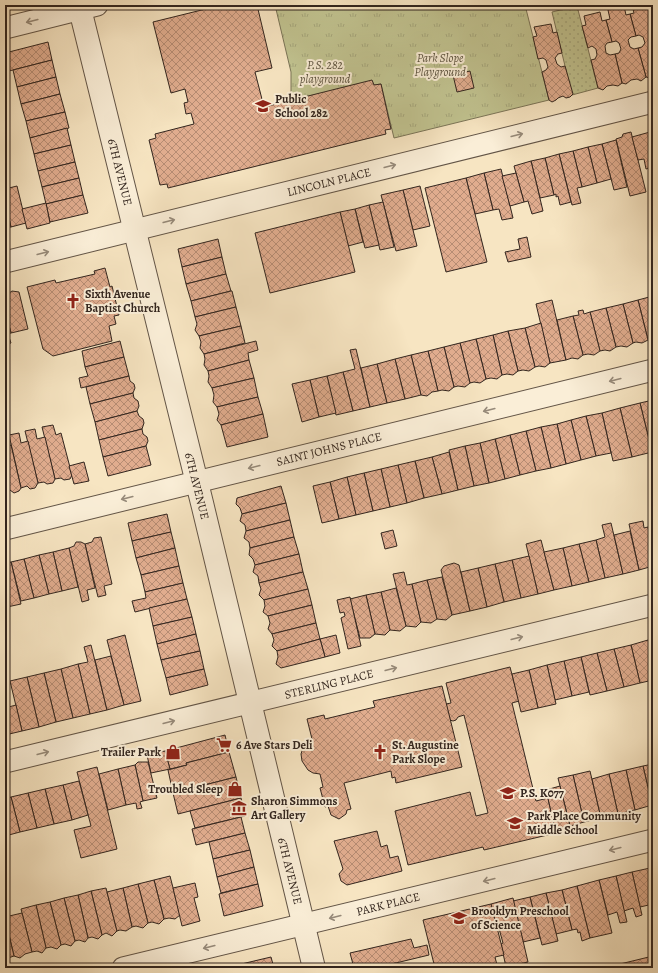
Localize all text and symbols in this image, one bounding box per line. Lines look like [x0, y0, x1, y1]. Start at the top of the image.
one-way arrow [26, 18, 39, 25]
park label: Park Slope Playground [414, 50, 466, 80]
park label: P.S. 282 playground [299, 57, 351, 87]
place label: Public School 282 [275, 91, 328, 121]
school or university icon: Public School 282 [254, 97, 272, 115]
one-way arrow [510, 131, 523, 139]
street label: 6TH AVENUE [104, 137, 136, 207]
one-way arrow [384, 162, 397, 170]
street label: LINCOLN PLACE [285, 164, 373, 200]
one-way arrow [162, 217, 175, 224]
one-way arrow [36, 248, 49, 256]
place label: Sixth Avenue Baptist Church [85, 286, 161, 316]
church icon: Sixth Avenue Baptist Church [64, 292, 82, 310]
one-way arrow [609, 376, 622, 384]
one-way arrow [483, 407, 496, 415]
street label: SAINT JOHNS PLACE [275, 428, 383, 470]
street label: 6TH AVENUE [181, 451, 213, 521]
one-way arrow [247, 464, 260, 472]
one-way arrow [121, 495, 134, 503]
one-way arrow [510, 634, 523, 641]
one-way arrow [384, 664, 397, 672]
street label: STERLING PLACE [283, 665, 375, 703]
one-way arrow [162, 718, 175, 726]
supermarket icon: 6 Ave Stars Deli [215, 736, 233, 754]
place label: 6 Ave Stars Deli [236, 737, 313, 753]
place label: St. Augustine Park Slope [392, 737, 459, 767]
shop icon: Trailer Park [164, 743, 182, 761]
church icon: St. Augustine Park Slope [371, 743, 389, 761]
place label: Trailer Park [101, 744, 162, 760]
one-way arrow [36, 748, 49, 756]
shop icon: Troubled Sleep [226, 780, 244, 798]
place label: Troubled Sleep [148, 781, 224, 797]
school or university icon: P.S. K077 [499, 784, 517, 802]
place label: P.S. K077 [520, 785, 565, 801]
place label: Sharon Simmons Art Gallery [250, 793, 337, 823]
museum icon: Sharon Simmons Art Gallery [230, 799, 248, 817]
place label: Park Place Community Middle School [527, 808, 641, 838]
school or university icon: Park Place Community Middle School [506, 814, 524, 832]
street label: 6TH AVENUE [274, 836, 306, 906]
one-way arrow [609, 846, 622, 853]
one-way arrow [483, 876, 496, 884]
street label: PARK PLACE [354, 888, 422, 920]
place label: Brooklyn Preschool of Science [471, 903, 570, 933]
school or university icon: Brooklyn Preschool of Science [450, 909, 468, 927]
one-way arrow [329, 914, 342, 921]
one-way arrow [203, 944, 216, 952]

